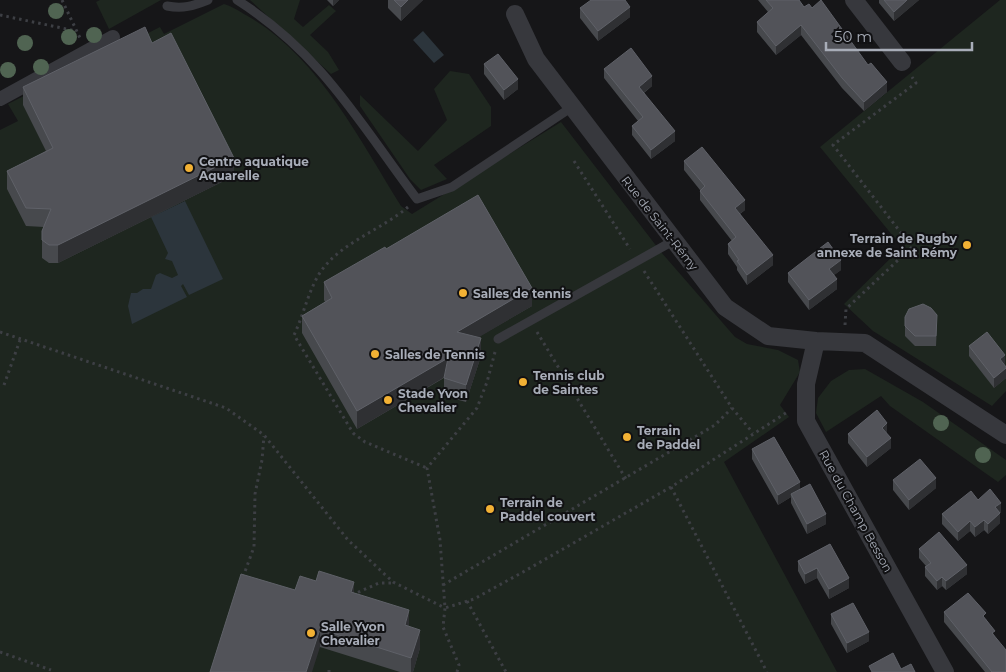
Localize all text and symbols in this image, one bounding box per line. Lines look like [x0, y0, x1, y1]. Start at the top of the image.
scale bar [826, 20, 972, 52]
text: 50 m [834, 27, 872, 46]
place label: Centre aquatique Aquarelle [198, 154, 309, 183]
marker: Centre aquatique Aquarelle [183, 162, 195, 174]
street label: Rue de Saint-Rémy [618, 173, 702, 274]
place label: Terrain de Rugby annexe de Saint Rémy [817, 231, 958, 260]
marker: Terrain de Rugby annexe de Saint Rémy [961, 239, 973, 251]
place label: Salles de tennis [473, 286, 572, 301]
marker: Salles de tennis [457, 287, 469, 299]
place label: Salles de Tennis [385, 347, 485, 362]
marker: Salles de Tennis [369, 348, 381, 360]
place label: Tennis club de Saintes [533, 368, 604, 397]
marker: Tennis club de Saintes [517, 376, 529, 388]
place label: Stade Yvon Chevalier [398, 386, 468, 415]
marker: Stade Yvon Chevalier [382, 394, 394, 406]
place label: Terrain de Paddel [637, 423, 700, 452]
marker: Terrain de Paddel [621, 431, 633, 443]
street label: Rue du Champ Besson [816, 447, 896, 575]
place label: Terrain de Paddel couvert [500, 495, 596, 524]
marker: Terrain de Paddel couvert [484, 503, 496, 515]
place label: Salle Yvon Chevalier [321, 619, 385, 648]
marker: Salle Yvon Chevalier [305, 627, 317, 639]

